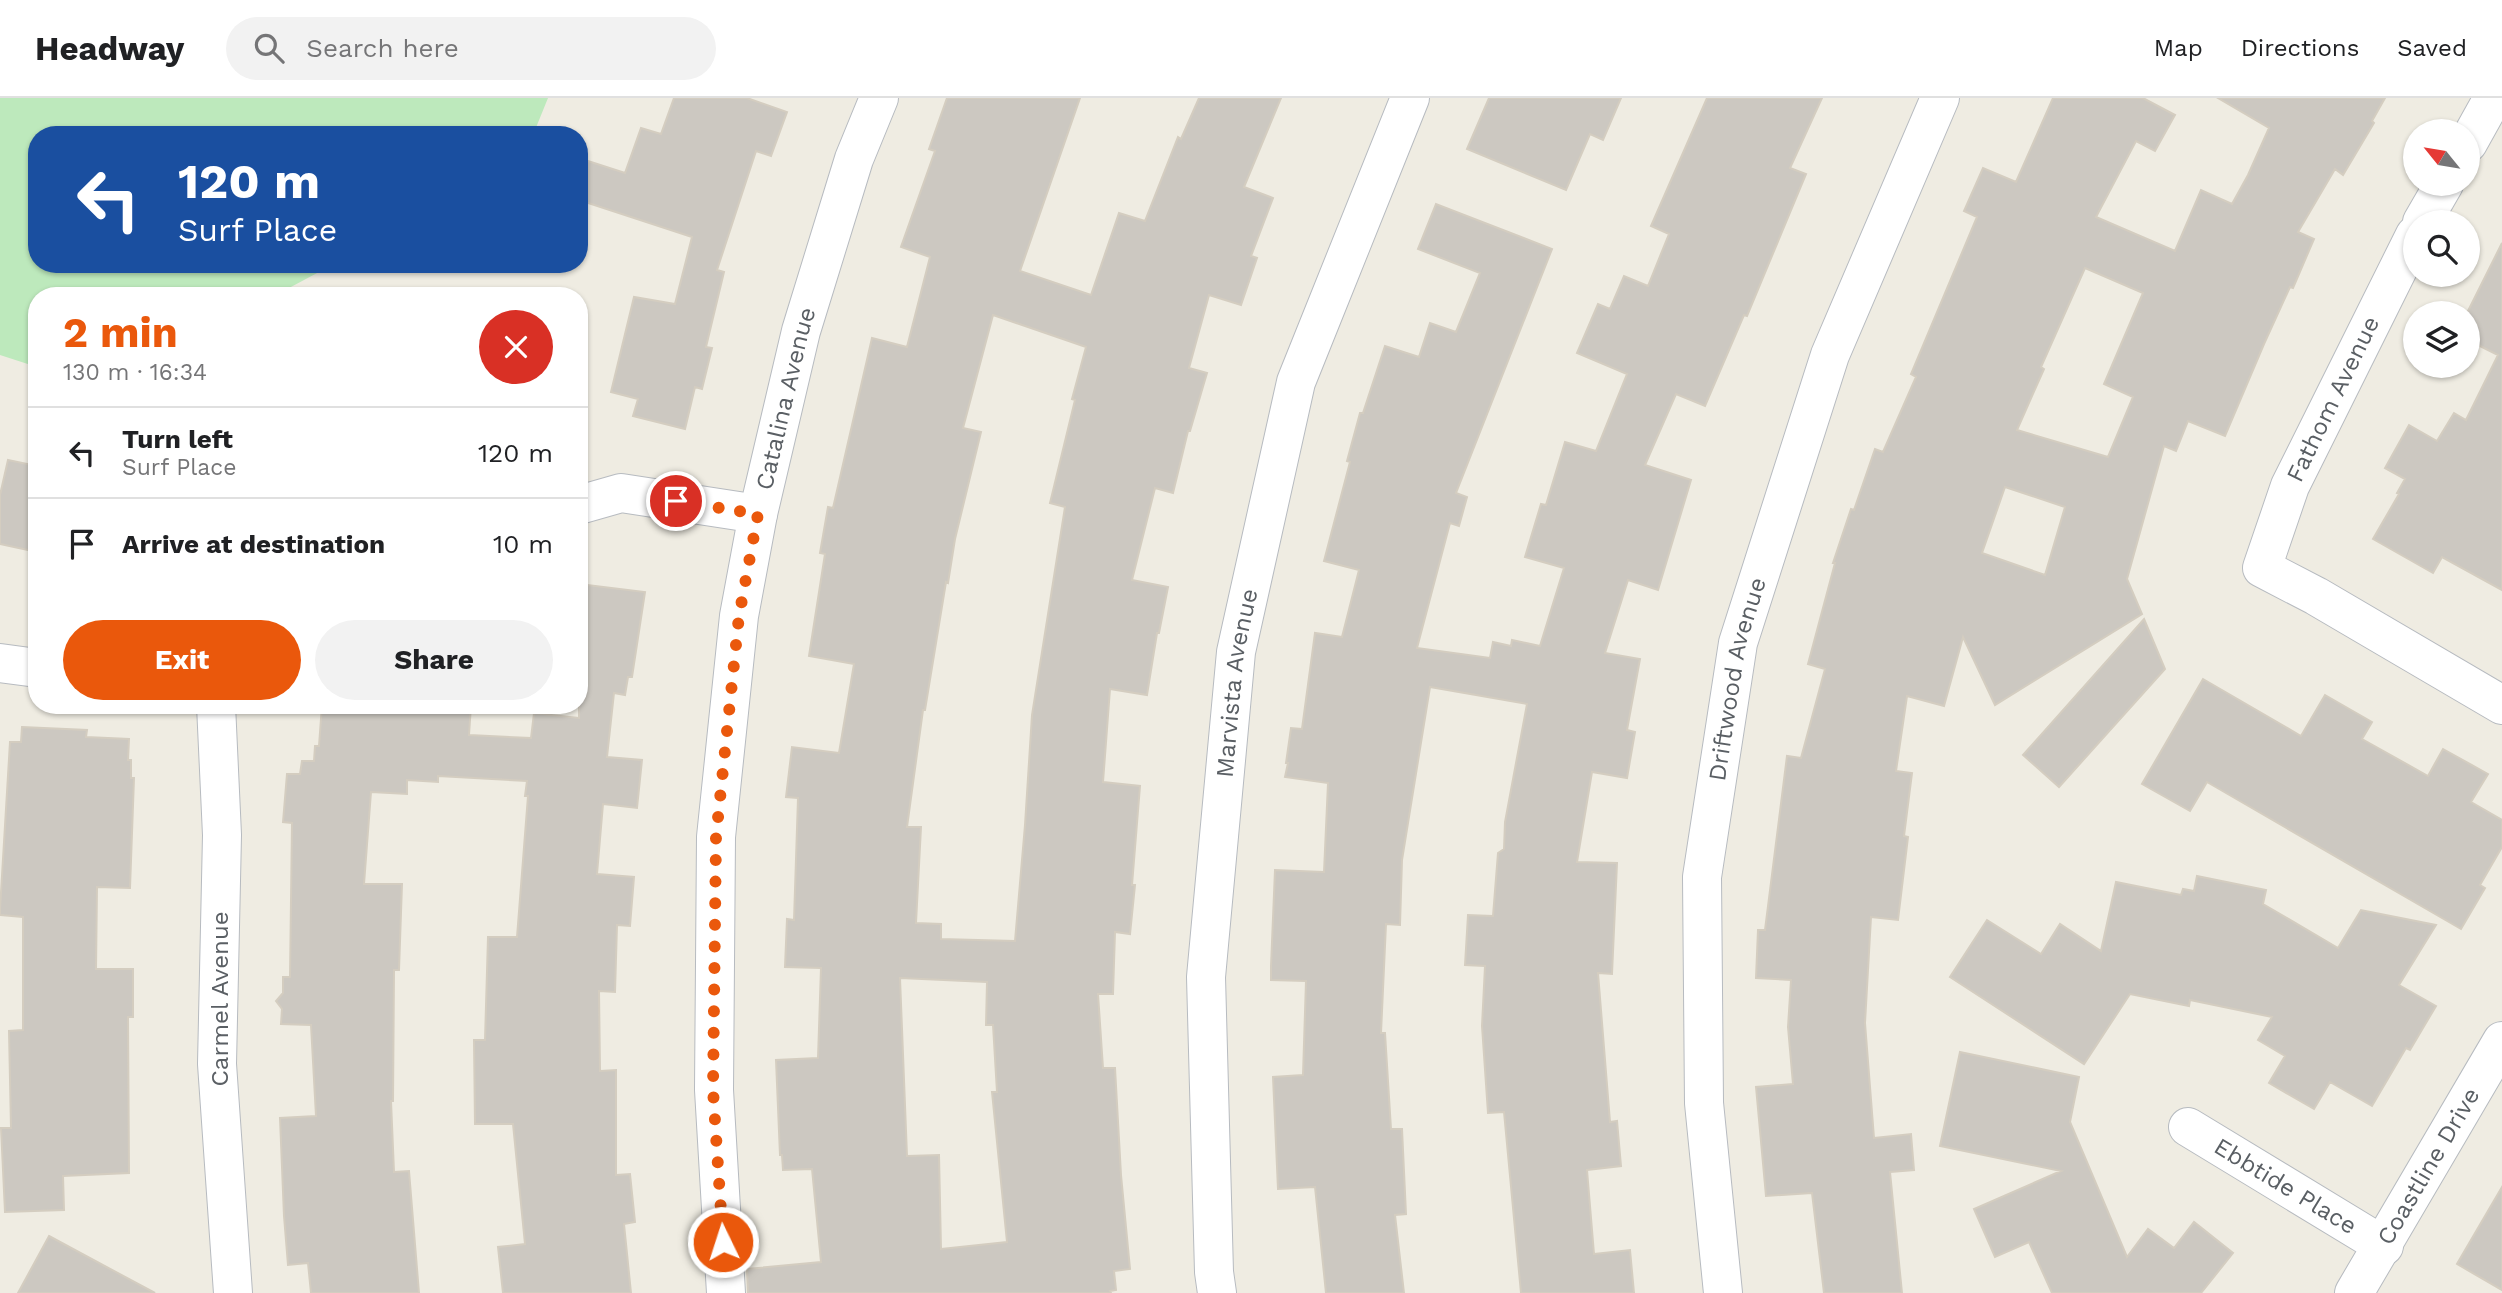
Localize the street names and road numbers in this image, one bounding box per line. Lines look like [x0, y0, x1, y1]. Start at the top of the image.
street label: Catalina Avenue [750, 304, 822, 493]
street label: Fathom Avenue [2281, 312, 2385, 486]
street label: Driftwood Avenue [1703, 574, 1772, 783]
street label: Marvista Avenue [1210, 586, 1264, 779]
street label: Carmel Avenue [206, 911, 234, 1087]
street label: Coastline Drive [2371, 1083, 2485, 1250]
street label: Ebbtide Place [2209, 1132, 2362, 1240]

